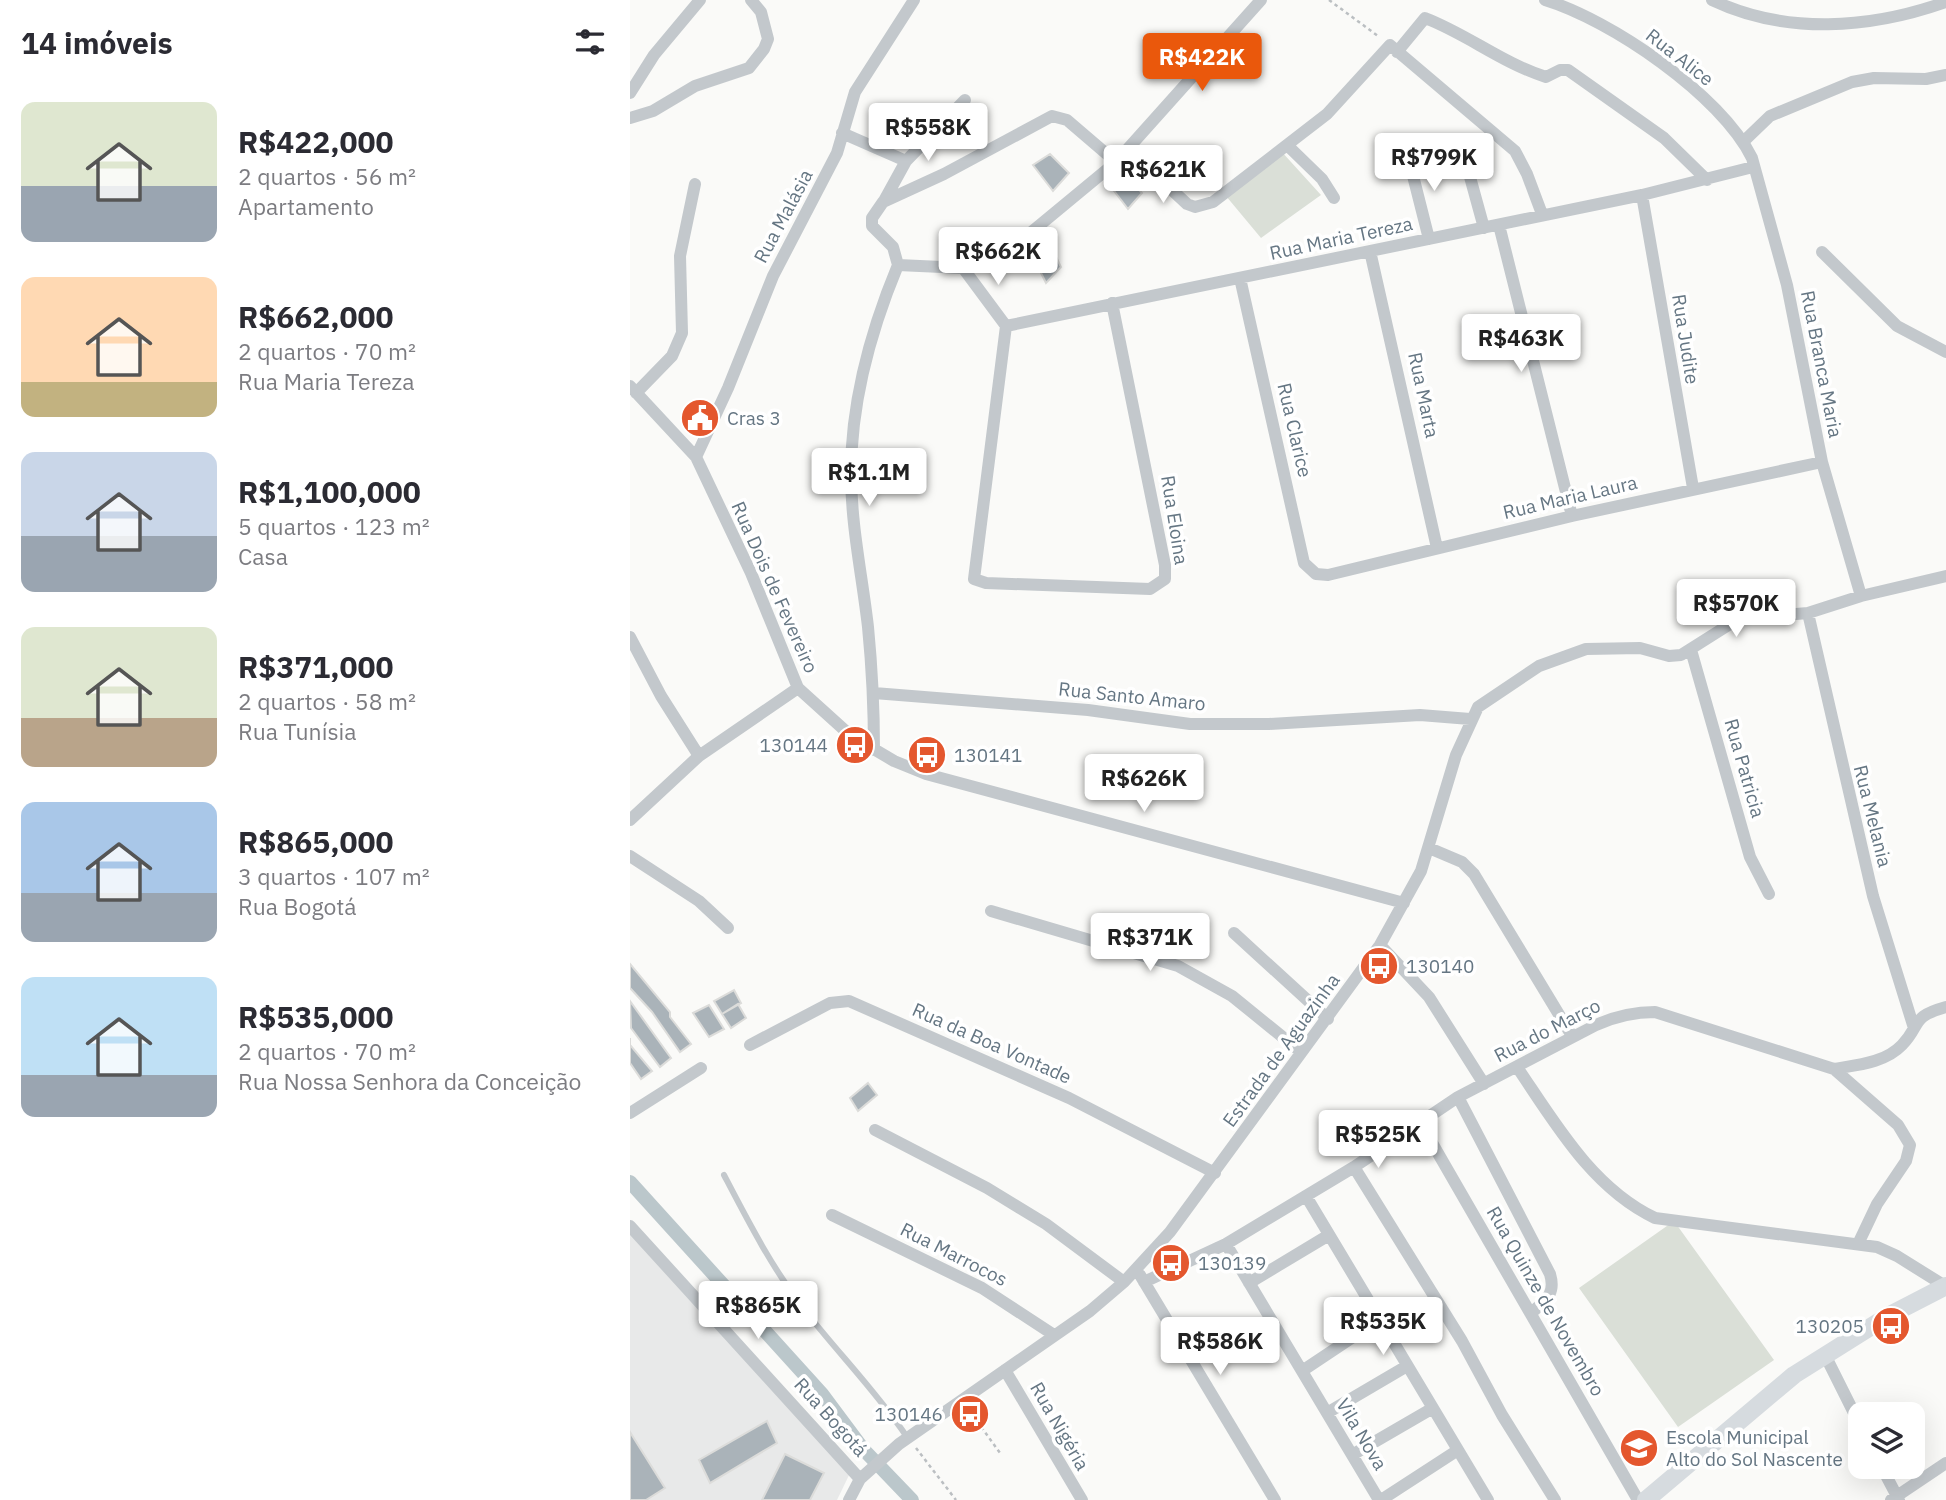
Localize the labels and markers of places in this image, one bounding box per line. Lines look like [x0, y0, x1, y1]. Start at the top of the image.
pin: R$422K [1145, 34, 1259, 93]
pin: R$558K [871, 104, 985, 163]
pin: R$799K [1377, 134, 1491, 193]
pin: R$621K [1106, 146, 1220, 205]
pin: R$662K [941, 228, 1055, 287]
pin: R$463K [1464, 314, 1578, 374]
public building icon: Cras 3 [679, 397, 721, 439]
place label: Cras 3 [727, 406, 781, 430]
pin: R$1.1M [812, 448, 926, 508]
pin: R$570K [1679, 580, 1793, 639]
bus stop icon: 130144 [834, 724, 876, 766]
place label: 130144 [760, 733, 828, 757]
bus stop icon: 130141 [906, 734, 948, 776]
place label: 130141 [954, 743, 1022, 767]
pin: R$626K [1087, 754, 1201, 814]
pin: R$371K [1093, 914, 1207, 973]
bus stop icon: 130140 [1358, 945, 1400, 987]
place label: 130140 [1406, 954, 1474, 978]
pin: R$525K [1321, 1110, 1435, 1170]
bus stop icon: 130139 [1150, 1242, 1192, 1284]
place label: 130139 [1198, 1251, 1266, 1275]
pin: R$865K [701, 1282, 815, 1341]
pin: R$535K [1326, 1298, 1440, 1357]
bus stop icon: 130205 [1870, 1305, 1912, 1347]
place label: 130205 [1796, 1314, 1864, 1338]
pin: R$586K [1163, 1318, 1277, 1377]
bus stop icon: 130146 [949, 1393, 991, 1435]
place label: 130146 [875, 1402, 943, 1426]
place label: Escola Municipal Alto do Sol Nascente [1666, 1425, 1843, 1471]
school or university icon: Escola Municipal Alto do Sol Nascente [1618, 1427, 1660, 1469]

